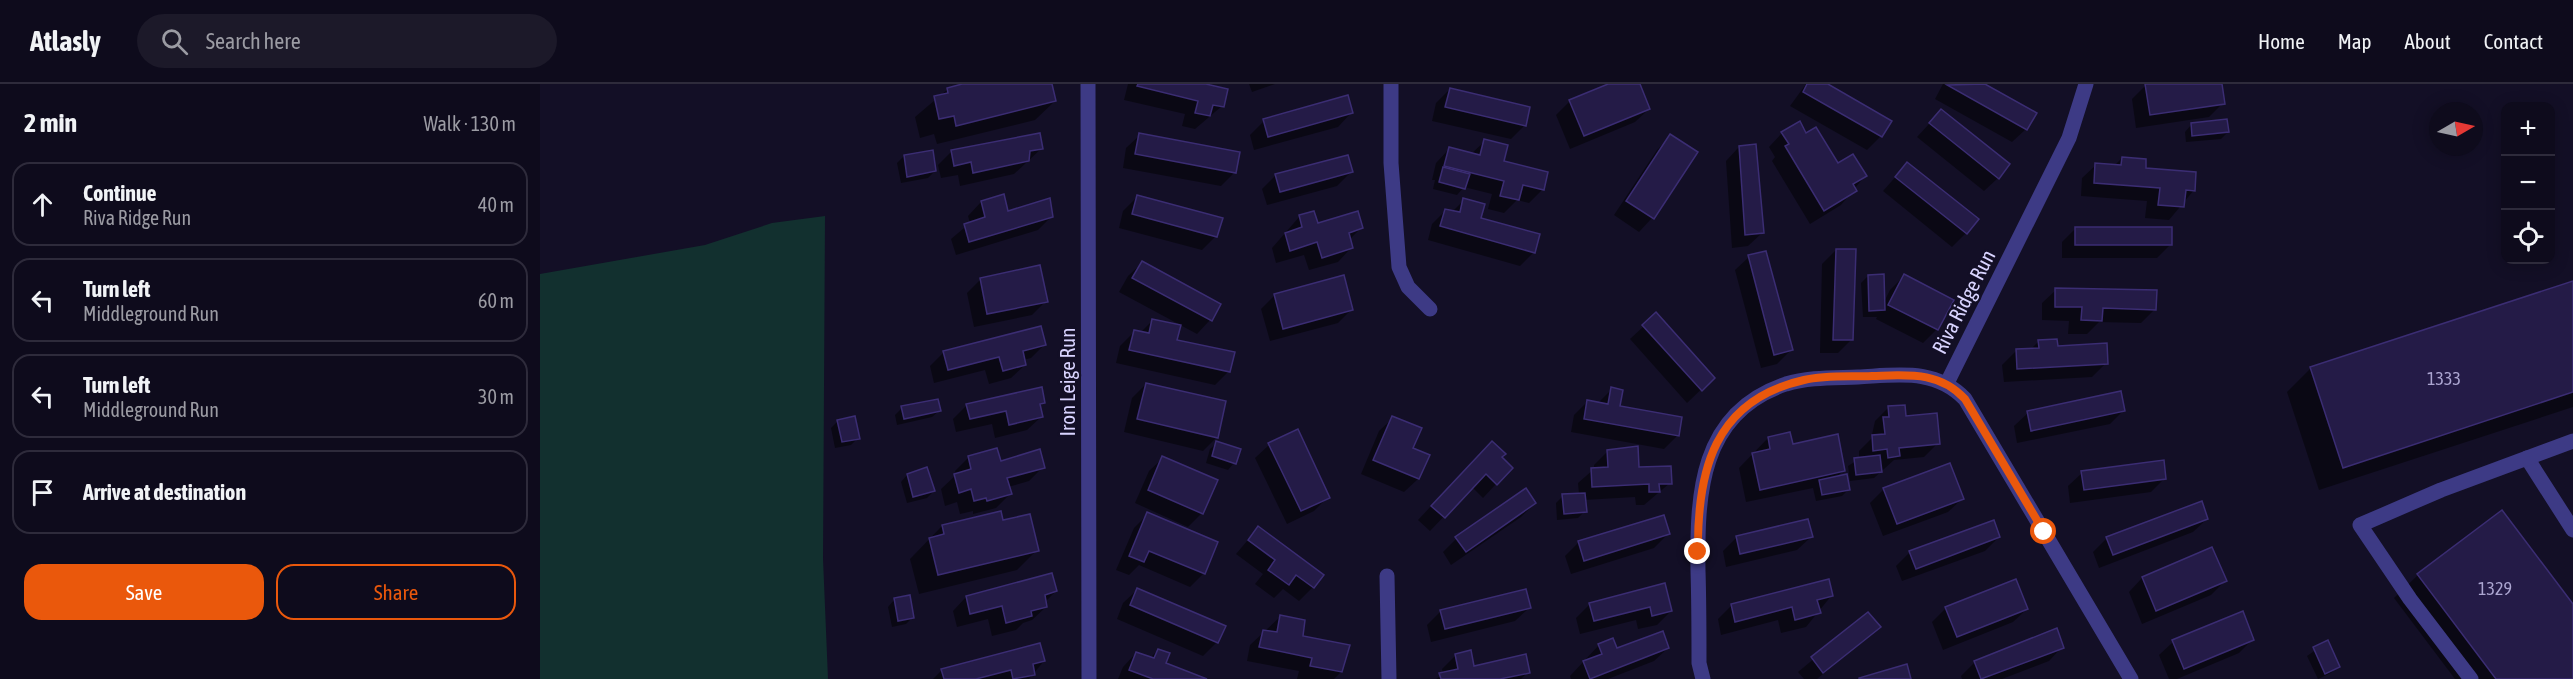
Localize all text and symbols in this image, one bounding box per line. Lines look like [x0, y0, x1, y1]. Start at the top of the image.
search box [137, 14, 557, 68]
text: Atlasly [30, 25, 101, 57]
icon: search [158, 25, 191, 58]
text: Search here [206, 28, 301, 54]
text: Home [2258, 29, 2305, 53]
text: Map [2338, 29, 2372, 53]
text: About [2405, 29, 2451, 53]
text: Contact [2484, 29, 2543, 53]
north arrow [2429, 102, 2483, 156]
map controls [2501, 102, 2555, 264]
button: + [2501, 102, 2555, 156]
text: 2 min [24, 108, 77, 138]
text: Walk · 130 m [424, 112, 516, 135]
button: − [2501, 156, 2555, 210]
text: Continue [83, 180, 157, 206]
icon: ahead [26, 188, 59, 221]
text: 40 m [478, 193, 514, 216]
text: Riva Ridge Run [83, 206, 191, 229]
button: locate [2501, 210, 2555, 264]
street label: Riva Ridge Run [1927, 246, 2000, 358]
text: Turn left [83, 276, 150, 302]
icon: left [26, 284, 59, 317]
text: 60 m [478, 289, 514, 312]
text: Middleground Run [83, 302, 219, 325]
street label: Iron Leige Run [1055, 328, 1079, 436]
house number: 1333 [2427, 368, 2461, 389]
text: Turn left [83, 372, 150, 398]
icon: left [26, 380, 59, 413]
text: 30 m [478, 385, 514, 408]
text: Middleground Run [83, 398, 219, 421]
icon: arrive [26, 476, 59, 509]
text: Arrive at destination [83, 479, 246, 505]
route start [2030, 518, 2056, 544]
route end [1684, 538, 1710, 564]
button: Save [24, 564, 264, 620]
button: Share [276, 564, 516, 620]
house number: 1329 [2478, 578, 2512, 599]

